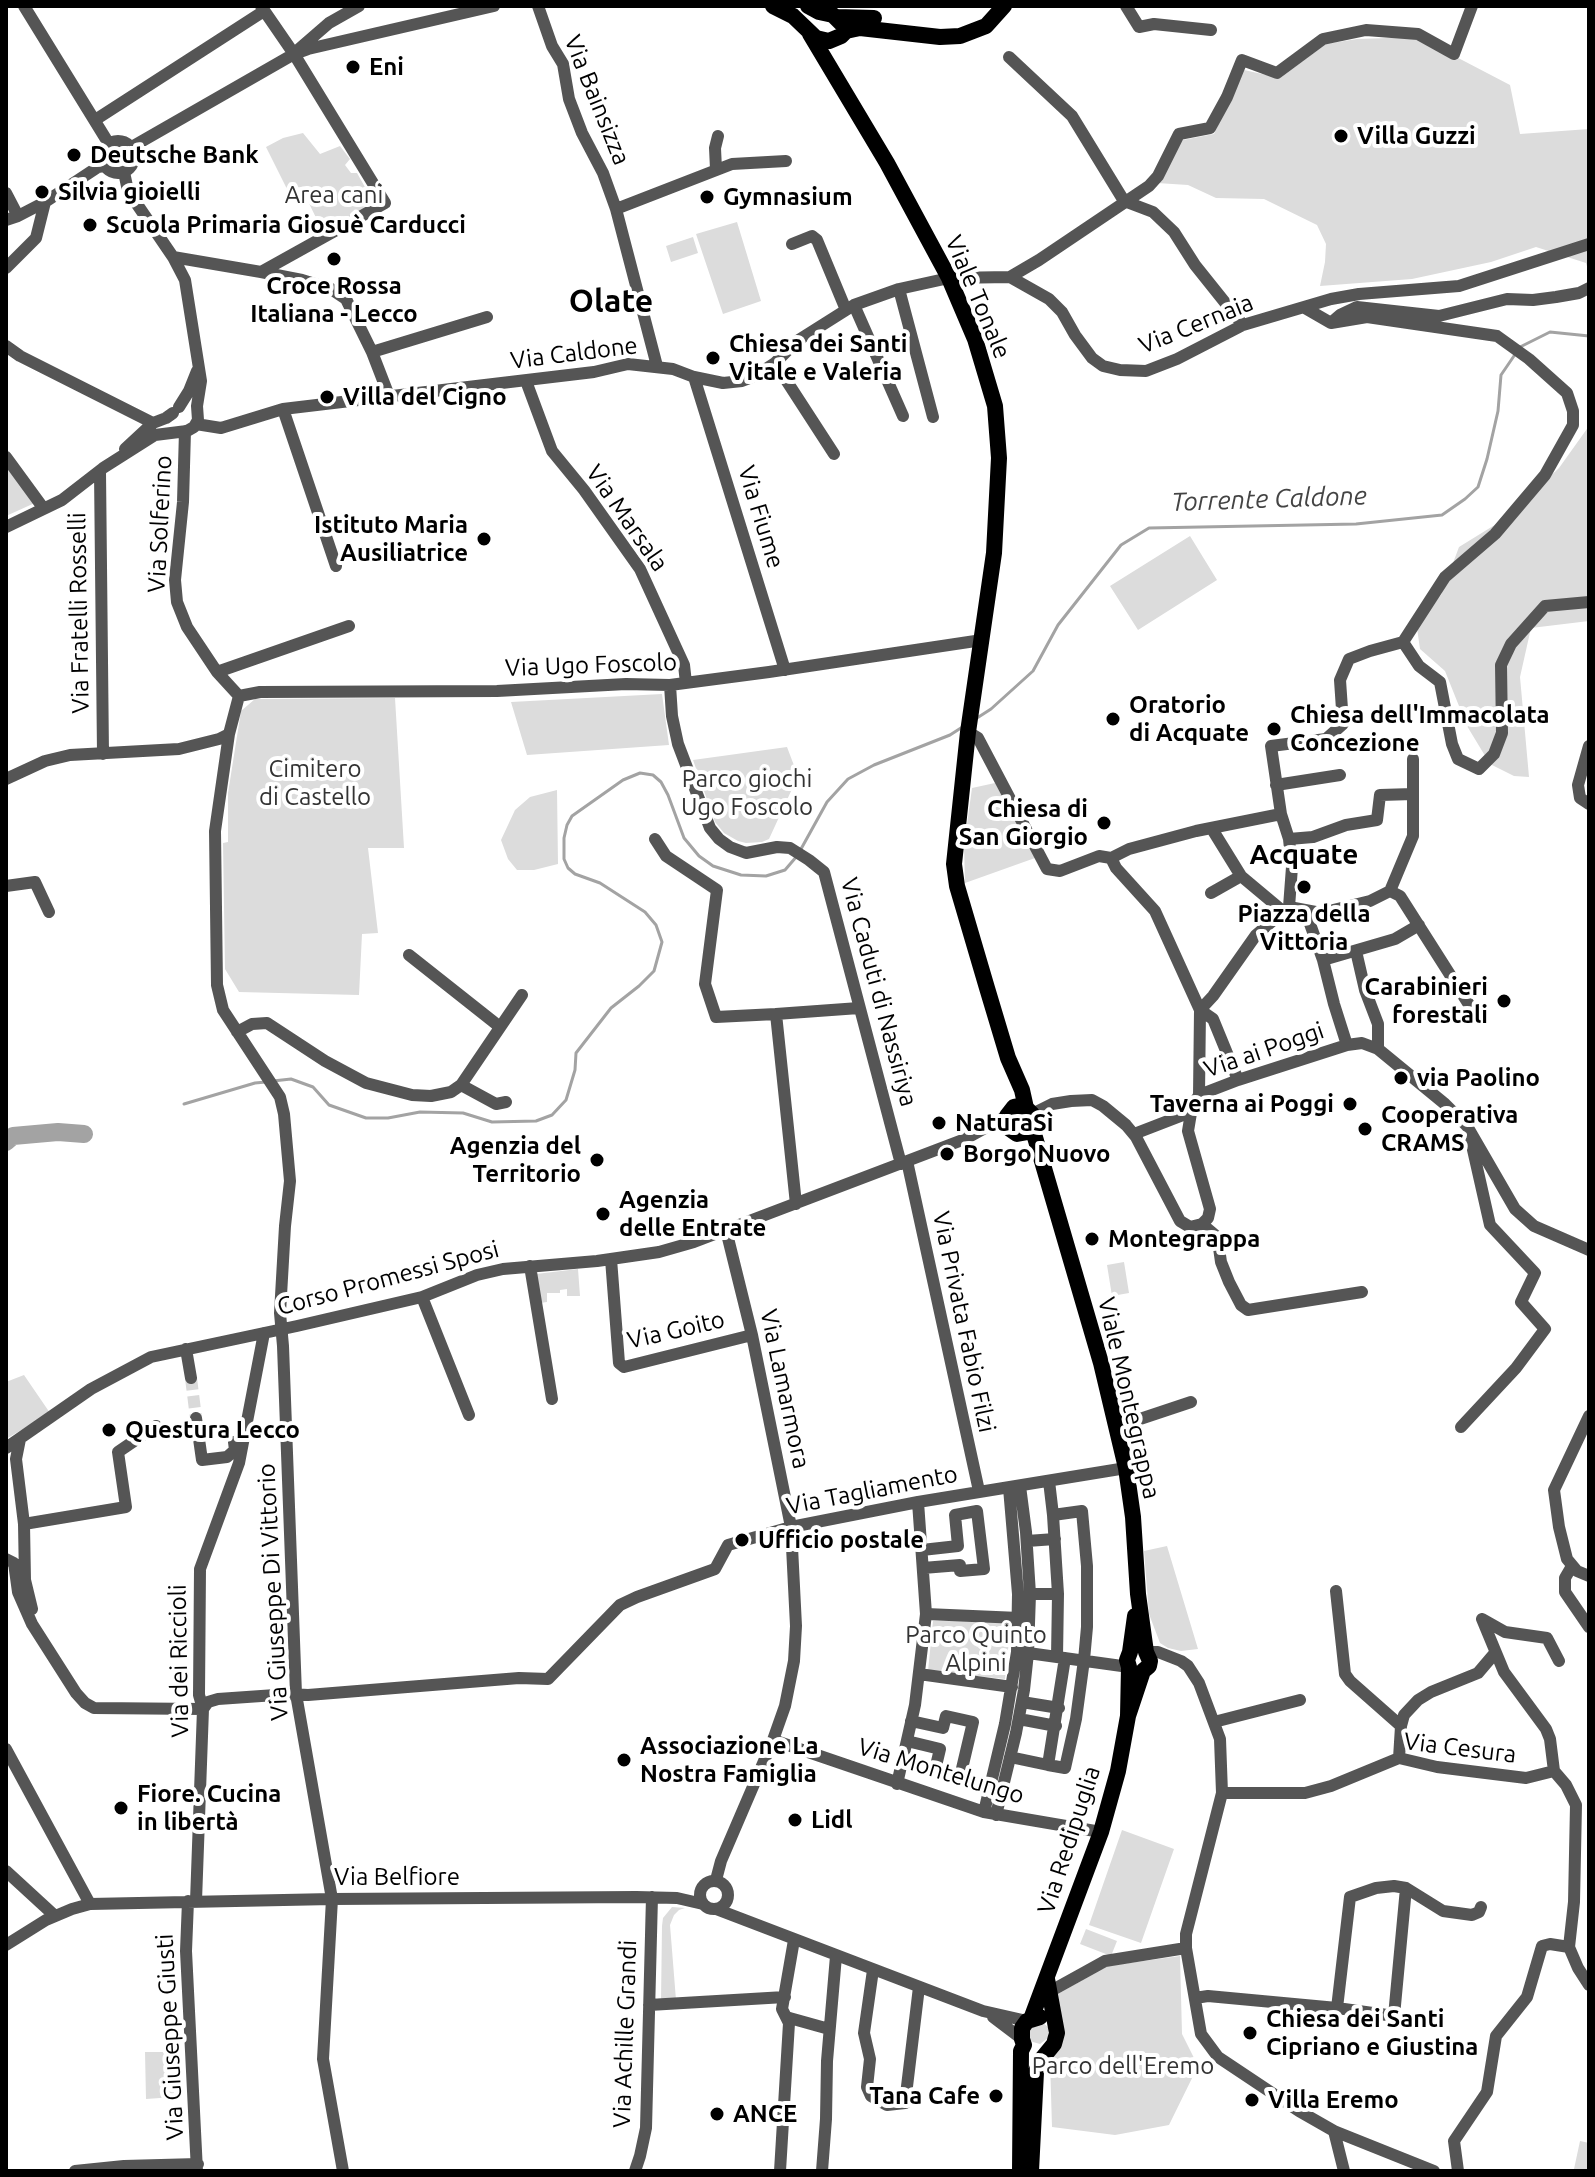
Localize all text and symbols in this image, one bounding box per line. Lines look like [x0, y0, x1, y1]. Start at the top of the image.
street label: Via Bainsizza [558, 31, 636, 169]
place label: Eni [369, 53, 404, 81]
marker: Eni [344, 58, 362, 76]
place label: Villa Guzzi [1357, 122, 1476, 150]
marker: Villa Guzzi [1332, 127, 1350, 145]
place label: Deutsche Bank [90, 141, 259, 169]
marker: Deutsche Bank [65, 146, 83, 164]
place label: Silvia gioielli [58, 178, 201, 206]
park label: Area cani [285, 181, 383, 209]
marker: Silvia gioielli [33, 183, 51, 201]
place label: Gymnasium [723, 183, 853, 211]
marker: Gymnasium [698, 188, 716, 206]
place label: Scuola Primaria Giosuè Carducci [106, 211, 466, 239]
marker: Scuola Primaria Giosuè Carducci [81, 216, 99, 234]
street label: Viale Tonale [939, 231, 1017, 363]
marker: Croce Rossa Italiana - Lecco [325, 250, 343, 268]
place label: Croce Rossa Italiana - Lecco [250, 272, 418, 328]
district label: Olate [569, 282, 653, 320]
street label: Via Cernaia [1135, 288, 1257, 360]
place label: Chiesa dei Santi Vitale e Valeria [729, 330, 907, 386]
street label: Via Caldone [509, 331, 639, 375]
marker: Chiesa dei Santi Vitale e Valeria [704, 349, 722, 367]
place label: Villa del Cigno [343, 383, 507, 411]
marker: Villa del Cigno [318, 388, 336, 406]
street label: Via Solferino [142, 455, 178, 593]
street label: Via Marsala [580, 459, 674, 577]
street label: Via Fiume [732, 462, 790, 572]
water label: Torrente Caldone [1171, 480, 1367, 518]
place label: Istituto Maria Ausiliatrice [314, 511, 468, 567]
street label: Via Fratelli Rosselli [63, 512, 95, 714]
marker: Istituto Maria Ausiliatrice [475, 530, 493, 548]
street label: Via Ugo Foscolo [505, 648, 677, 682]
place label: Oratorio di Acquate [1129, 691, 1249, 747]
place label: Chiesa dell'Immacolata Concezione [1290, 701, 1550, 757]
marker: Oratorio di Acquate [1104, 710, 1122, 728]
marker: Chiesa dell'Immacolata Concezione [1265, 720, 1283, 738]
park label: Cimitero di Castello [259, 755, 371, 811]
park label: Parco giochi Ugo Foscolo [681, 765, 813, 821]
place label: Chiesa di San Giorgio [959, 795, 1088, 851]
marker: Chiesa di San Giorgio [1095, 814, 1113, 832]
district label: Acquate [1250, 838, 1358, 872]
street label: Via Caduti di Nassiriya [835, 875, 923, 1109]
marker: Piazza della Vittoria [1295, 878, 1313, 896]
place label: Piazza della Vittoria [1238, 900, 1370, 956]
place label: Carabinieri forestali [1365, 973, 1488, 1029]
marker: Carabinieri forestali [1495, 992, 1513, 1010]
street label: Via ai Poggi [1200, 1016, 1328, 1084]
place label: via Paolino [1417, 1064, 1540, 1092]
marker: via Paolino [1392, 1069, 1410, 1087]
place label: Taverna ai Poggi [1150, 1090, 1334, 1118]
marker: Taverna ai Poggi [1341, 1095, 1359, 1113]
place label: Cooperativa CRAMS [1381, 1101, 1518, 1157]
place label: NaturaSì [955, 1109, 1053, 1137]
marker: NaturaSì [930, 1114, 948, 1132]
marker: Cooperativa CRAMS [1356, 1120, 1374, 1138]
place label: Agenzia del Territorio [450, 1132, 581, 1188]
place label: Borgo Nuovo [963, 1140, 1110, 1168]
marker: Borgo Nuovo [938, 1145, 956, 1163]
marker: Agenzia del Territorio [588, 1151, 606, 1169]
place label: Agenzia delle Entrate [619, 1186, 766, 1242]
marker: Agenzia delle Entrate [594, 1205, 612, 1223]
street label: Via Privata Fabio Filzi [926, 1209, 1002, 1435]
place label: Montegrappa [1108, 1225, 1260, 1253]
marker: Montegrappa [1083, 1230, 1101, 1248]
street label: Corso Promessi Sposi [274, 1235, 502, 1321]
street label: Viale Montegrappa [1092, 1294, 1166, 1502]
street label: Via Goito [625, 1305, 727, 1355]
street label: Via Lamarmora [754, 1307, 816, 1471]
place label: Questura Lecco [125, 1416, 300, 1444]
marker: Questura Lecco [100, 1421, 118, 1439]
street label: Via Tagliamento [784, 1459, 960, 1521]
street label: Via Giuseppe Di Vittorio [252, 1463, 294, 1721]
place label: Ufficio postale [758, 1526, 924, 1554]
marker: Ufficio postale [733, 1531, 751, 1549]
street label: Via dei Riccioli [163, 1584, 195, 1738]
park label: Parco Quinto Alpini [905, 1621, 1047, 1677]
street label: Via Cesura [1402, 1727, 1518, 1769]
place label: Associazione La Nostra Famiglia [640, 1732, 819, 1788]
street label: Via Montelungo [854, 1732, 1028, 1810]
marker: Associazione La Nostra Famiglia [615, 1751, 633, 1769]
street label: Via Redipuglia [1032, 1762, 1106, 1918]
place label: Fiore. Cucina in libertà [137, 1780, 281, 1836]
marker: Fiore. Cucina in libertà [112, 1799, 130, 1817]
place label: Lidl [811, 1806, 853, 1834]
marker: Lidl [786, 1811, 804, 1829]
street label: Via Belfiore [334, 1863, 460, 1891]
street label: Via Giuseppe Giusti [150, 1933, 190, 2141]
street label: Via Achille Grandi [607, 1939, 643, 2129]
place label: Chiesa dei Santi Cipriano e Giustina [1266, 2005, 1478, 2061]
marker: Chiesa dei Santi Cipriano e Giustina [1241, 2024, 1259, 2042]
park label: Parco dell'Eremo [1032, 2052, 1214, 2080]
place label: Tana Cafe [869, 2082, 980, 2110]
place label: Villa Eremo [1268, 2086, 1399, 2114]
marker: Tana Cafe [987, 2087, 1005, 2105]
marker: Villa Eremo [1243, 2091, 1261, 2109]
place label: ANCE [733, 2100, 797, 2128]
marker: ANCE [708, 2105, 726, 2123]

